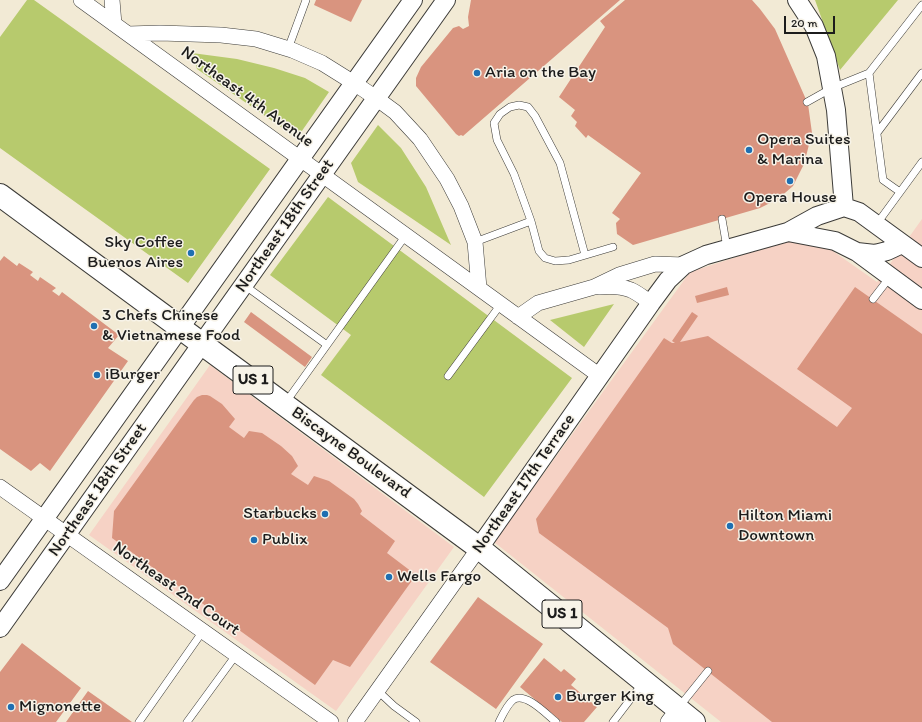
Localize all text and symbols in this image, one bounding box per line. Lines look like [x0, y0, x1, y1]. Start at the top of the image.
scale bar [786, 8, 837, 34]
text: 20 m [791, 16, 818, 30]
street label: Northeast 4th Avenue [177, 42, 317, 152]
place label: Aria on the Bay [485, 63, 596, 83]
marker: Aria on the Bay [472, 68, 482, 78]
place label: Opera Suites & Marina [757, 130, 850, 170]
marker: Opera Suites & Marina [744, 145, 754, 155]
street label: Northeast 18th Street [231, 155, 339, 297]
marker: Opera House [785, 176, 795, 186]
place label: Opera House [743, 188, 837, 208]
place label: Sky Coffee Buenos Aires [87, 233, 183, 273]
marker: Sky Coffee Buenos Aires [186, 248, 196, 258]
place label: 3 Chefs Chinese & Vietnamese Food [102, 306, 240, 346]
marker: 3 Chefs Chinese & Vietnamese Food [89, 321, 99, 331]
place label: iBurger [105, 365, 160, 385]
road number: US 1 [233, 366, 273, 394]
marker: iBurger [92, 370, 102, 380]
street label: Biscayne Boulevard [287, 403, 415, 503]
street label: Northeast 17th Terrace [468, 410, 580, 558]
street label: Northeast 18th Street [44, 419, 152, 561]
place label: Starbucks [243, 504, 317, 524]
place label: Hilton Miami Downtown [738, 506, 832, 546]
marker: Starbucks [320, 509, 330, 519]
marker: Hilton Miami Downtown [725, 521, 735, 531]
place label: Publix [262, 530, 308, 550]
marker: Publix [249, 535, 259, 545]
street label: Northeast 2nd Court [109, 537, 243, 641]
place label: Wells Fargo [397, 567, 481, 587]
marker: Wells Fargo [384, 572, 394, 582]
road number: US 1 [542, 600, 582, 628]
place label: Burger King [566, 687, 654, 707]
marker: Burger King [553, 692, 563, 702]
place label: Mignonette [19, 697, 101, 717]
marker: Mignonette [6, 702, 16, 712]

